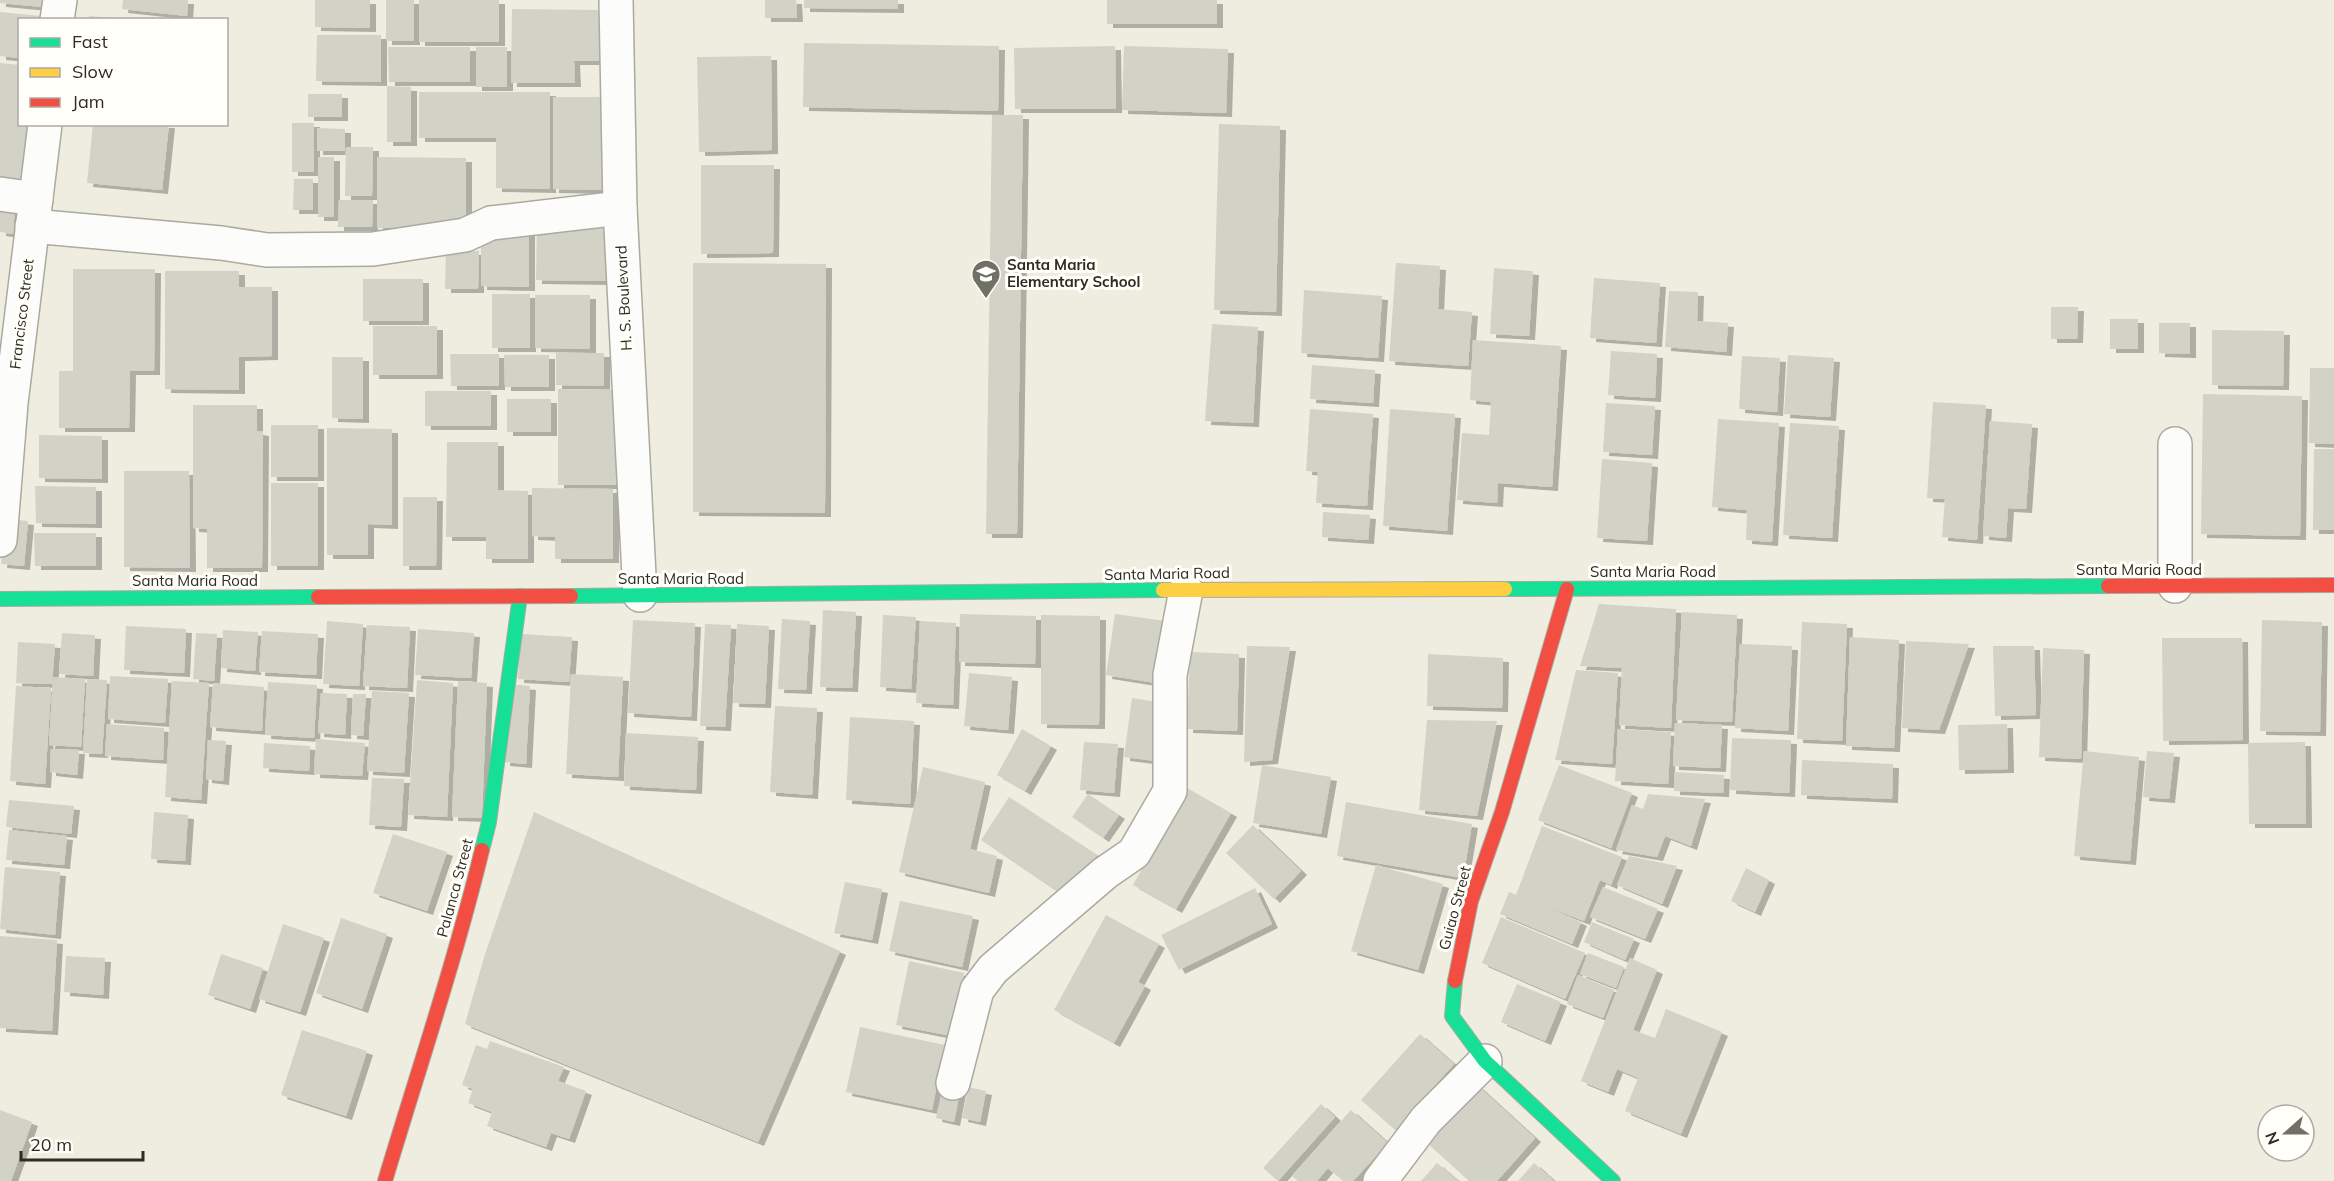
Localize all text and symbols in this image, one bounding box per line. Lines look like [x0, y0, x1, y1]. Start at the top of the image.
legend [18, 18, 228, 126]
text: Fast [72, 30, 108, 53]
text: Slow [72, 60, 114, 83]
text: Jam [72, 90, 105, 113]
street label: H. S. Boulevard [611, 245, 636, 351]
place label: Santa Maria Elementary School [1007, 255, 1140, 291]
street label: Francisco Street [5, 258, 38, 370]
school or university icon: Santa Maria Elementary School [970, 258, 1002, 300]
street label: Santa Maria Road [2076, 560, 2202, 579]
street label: Santa Maria Road [1590, 562, 1716, 581]
street label: Santa Maria Road [1104, 563, 1230, 584]
street label: Santa Maria Road [618, 569, 744, 588]
street label: Santa Maria Road [132, 571, 258, 590]
street label: Palanca Street [432, 836, 477, 939]
street label: Guiao Street [1434, 864, 1475, 952]
north arrow [2256, 1103, 2316, 1163]
scale bar [21, 1124, 142, 1162]
text: N [2260, 1129, 2283, 1148]
text: 20 m [30, 1133, 72, 1156]

